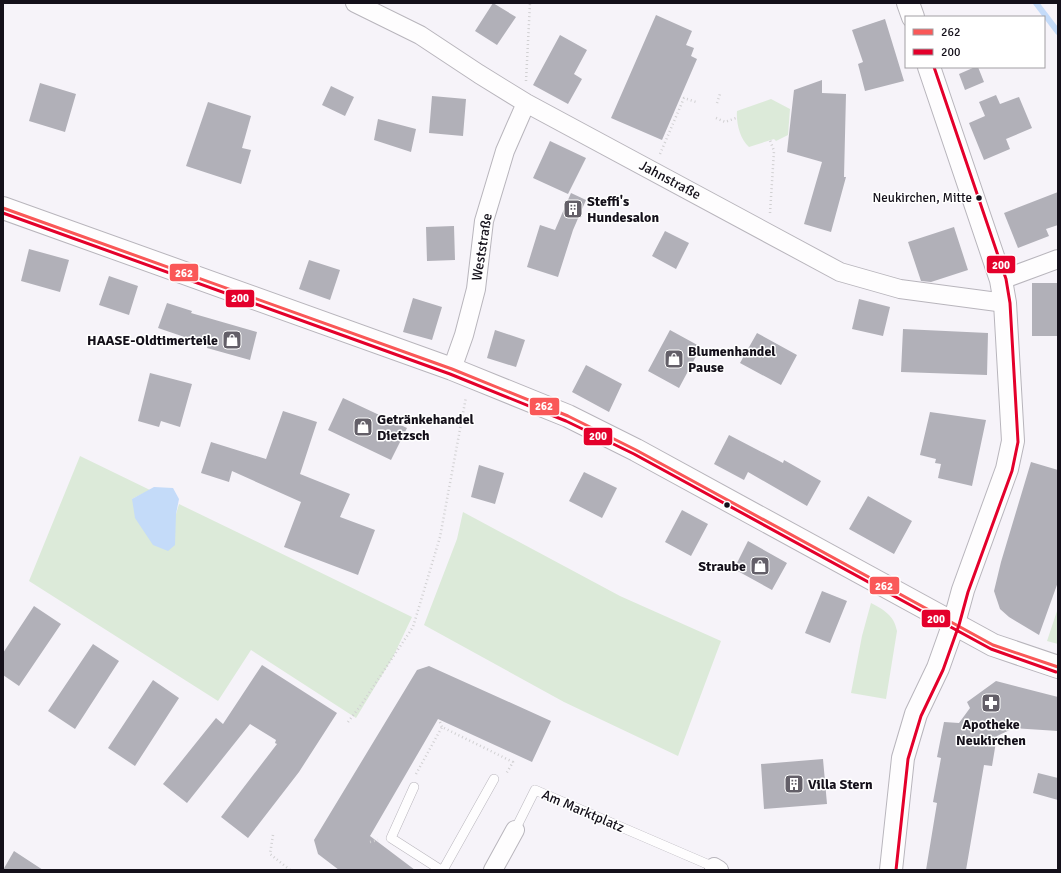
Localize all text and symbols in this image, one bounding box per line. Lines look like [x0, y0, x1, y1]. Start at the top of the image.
legend [905, 16, 1045, 68]
text: 262 [941, 25, 960, 40]
text: 200 [941, 45, 960, 60]
street label: Jahnstraße [636, 157, 704, 203]
place label: Neukirchen, Mitte [872, 190, 972, 206]
place label: Steffi's Hundesalon [587, 193, 659, 226]
marker: Neukirchen, Mitte [974, 193, 984, 203]
building icon: Steffi's Hundesalon [562, 198, 584, 220]
street label: Weststraße [468, 212, 496, 282]
line badge: 200 [986, 255, 1016, 274]
text: 200 [992, 259, 1010, 272]
line badge: 262 [169, 263, 199, 282]
text: 262 [175, 267, 193, 280]
line badge: 200 [225, 289, 255, 308]
text: 200 [231, 292, 249, 305]
shop icon: HAASE-Oldtimerteile [221, 329, 243, 351]
place label: HAASE-Oldtimerteile [87, 332, 218, 349]
place label: Blumenhandel Pause [688, 343, 776, 376]
shop icon: Blumenhandel Pause [663, 348, 685, 370]
line badge: 262 [529, 397, 560, 416]
text: 262 [535, 400, 553, 413]
place label: Getränkehandel Dietzsch [377, 411, 475, 444]
shop icon: Getränkehandel Dietzsch [352, 416, 374, 438]
line badge: 200 [583, 427, 613, 446]
text: 200 [589, 430, 607, 443]
unlabelled marker [722, 500, 732, 510]
shop icon: Straube [749, 555, 771, 577]
place label: Straube [698, 558, 746, 575]
line badge: 262 [869, 576, 900, 595]
text: 262 [875, 580, 893, 593]
line badge: 200 [921, 609, 951, 628]
text: 200 [927, 613, 945, 626]
pharmacy icon: Apotheke Neukirchen [980, 692, 1002, 714]
place label: Apotheke Neukirchen [956, 716, 1026, 749]
building icon: Villa Stern [783, 773, 805, 795]
place label: Villa Stern [808, 776, 873, 793]
street label: Am Marktplatz [539, 786, 627, 836]

